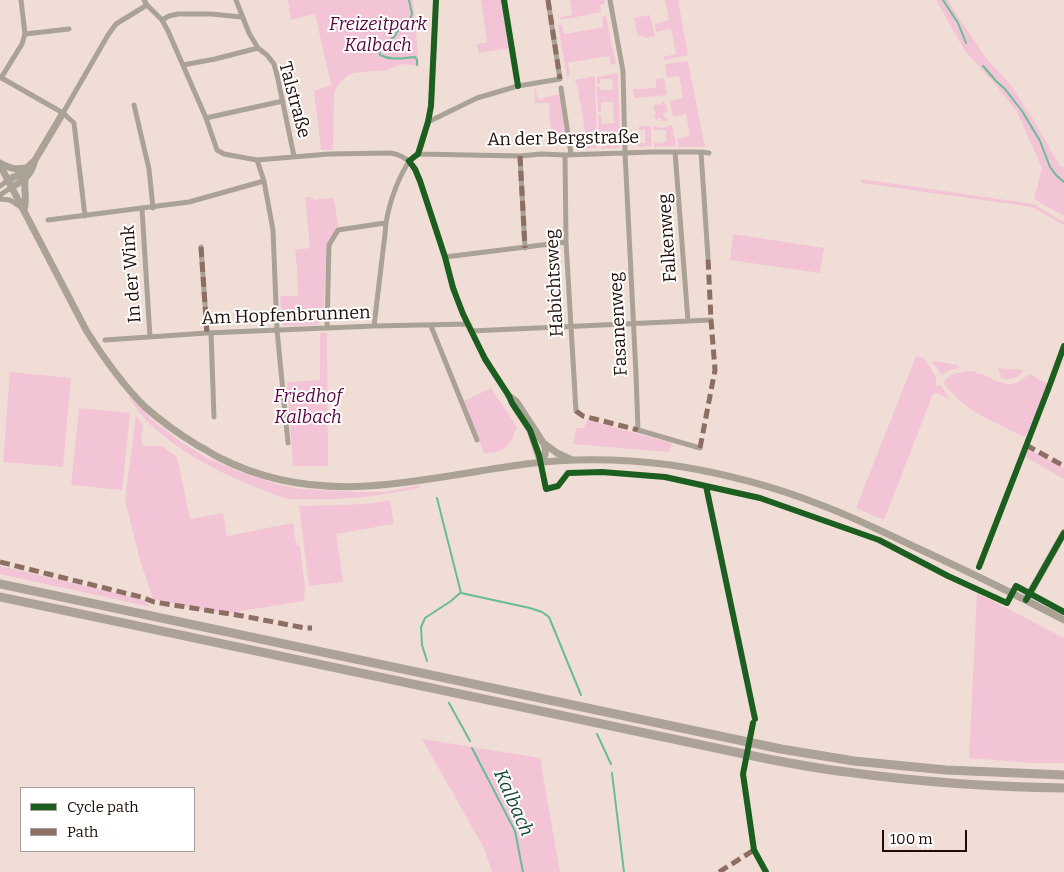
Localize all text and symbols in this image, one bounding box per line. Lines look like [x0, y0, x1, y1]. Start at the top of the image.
park label: Freizeitpark Kalbach [329, 14, 427, 56]
street label: Talstraße [273, 59, 315, 141]
street label: An der Bergstraße [487, 127, 639, 151]
street label: Falkenweg [654, 193, 682, 283]
street label: In der Wink [118, 224, 146, 324]
street label: Habichtsweg [541, 228, 569, 338]
street label: Fasanenweg [605, 271, 633, 377]
street label: Am Hopfenbrunnen [201, 302, 371, 330]
park label: Friedhof Kalbach [274, 386, 342, 428]
water label: Kalbach [488, 766, 538, 840]
legend [20, 787, 195, 852]
text: Cycle path [67, 798, 139, 816]
scale bar [884, 820, 969, 852]
text: Path [67, 823, 98, 841]
text: 100 m [890, 830, 933, 848]

